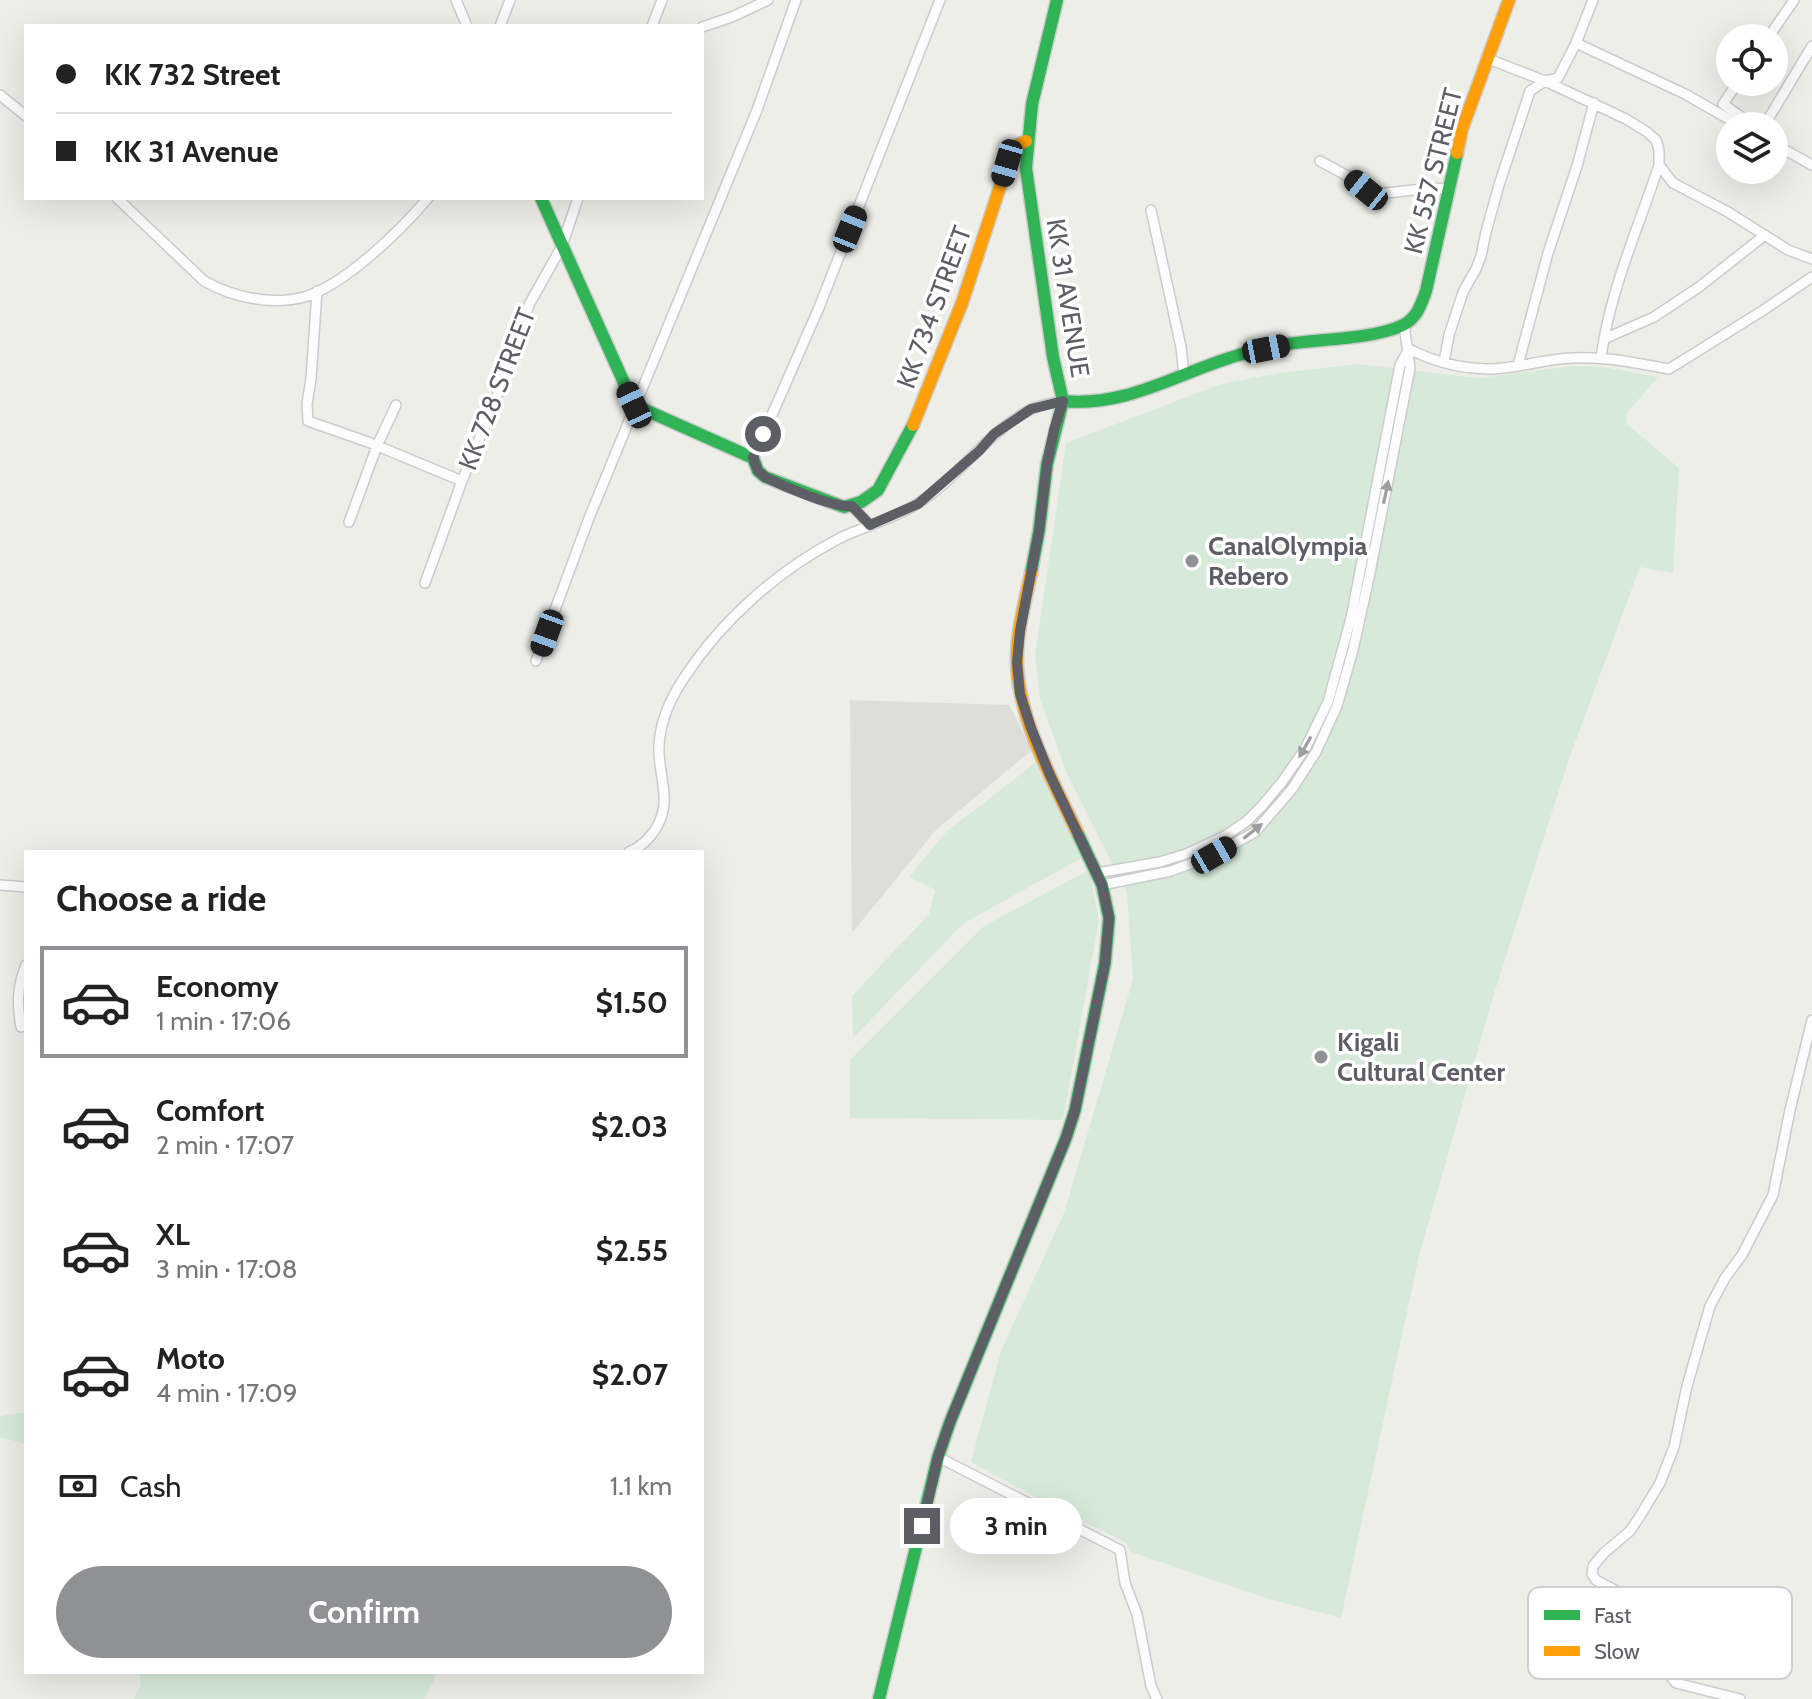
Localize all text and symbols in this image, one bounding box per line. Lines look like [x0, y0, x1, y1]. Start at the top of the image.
map controls [1716, 24, 1788, 184]
button: locate [1716, 24, 1788, 96]
text: KK 732 Street [104, 56, 281, 93]
street label: KK 557 STREET [1397, 85, 1469, 257]
button: layers [1716, 112, 1788, 184]
text: KK 31 Avenue [104, 133, 279, 170]
car [989, 137, 1025, 189]
car [1340, 166, 1392, 214]
car [830, 202, 870, 256]
street label: KK 31 AVENUE [1040, 216, 1096, 380]
street label: KK 734 STREET [890, 221, 978, 393]
street label: KK 728 STREET [451, 303, 543, 475]
car [1240, 333, 1292, 365]
car [613, 378, 655, 432]
route start [745, 416, 781, 452]
one-way arrow [1380, 480, 1392, 505]
place label: CanalOlympia Rebero [1208, 530, 1367, 592]
marker: CanalOlympia Rebero [1183, 552, 1201, 570]
car [528, 606, 566, 660]
one-way arrow [1298, 736, 1312, 758]
one-way arrow [1242, 822, 1263, 839]
car [1187, 833, 1241, 877]
text: Choose a ride [56, 876, 266, 920]
icon: car [60, 966, 132, 1038]
text: Economy [156, 968, 279, 1005]
text: $1.50 [596, 984, 668, 1021]
text: 1 min · 17:06 [156, 1005, 291, 1037]
place label: Kigali Cultural Center [1337, 1026, 1505, 1088]
marker: Kigali Cultural Center [1312, 1048, 1330, 1066]
icon: car [60, 1090, 132, 1162]
text: Comfort [156, 1092, 264, 1129]
text: $2.03 [591, 1108, 668, 1145]
text: 2 min · 17:07 [156, 1129, 294, 1161]
icon: car [60, 1214, 132, 1286]
text: XL [156, 1216, 190, 1253]
text: $2.55 [596, 1232, 668, 1269]
text: 3 min · 17:08 [156, 1253, 298, 1285]
icon: car [60, 1338, 132, 1410]
text: Moto [156, 1340, 225, 1377]
text: $2.07 [592, 1356, 668, 1393]
text: 4 min · 17:09 [156, 1377, 298, 1409]
icon: cash [56, 1464, 100, 1508]
text: Cash [120, 1468, 182, 1505]
text: 1.1 km [610, 1470, 672, 1502]
callout: 3 min [950, 1498, 1082, 1554]
route end [904, 1508, 940, 1544]
text: 3 min [984, 1510, 1048, 1542]
button: Confirm [56, 1566, 672, 1658]
legend [1528, 1587, 1792, 1679]
text: Fast [1594, 1602, 1632, 1629]
text: Slow [1594, 1638, 1640, 1665]

